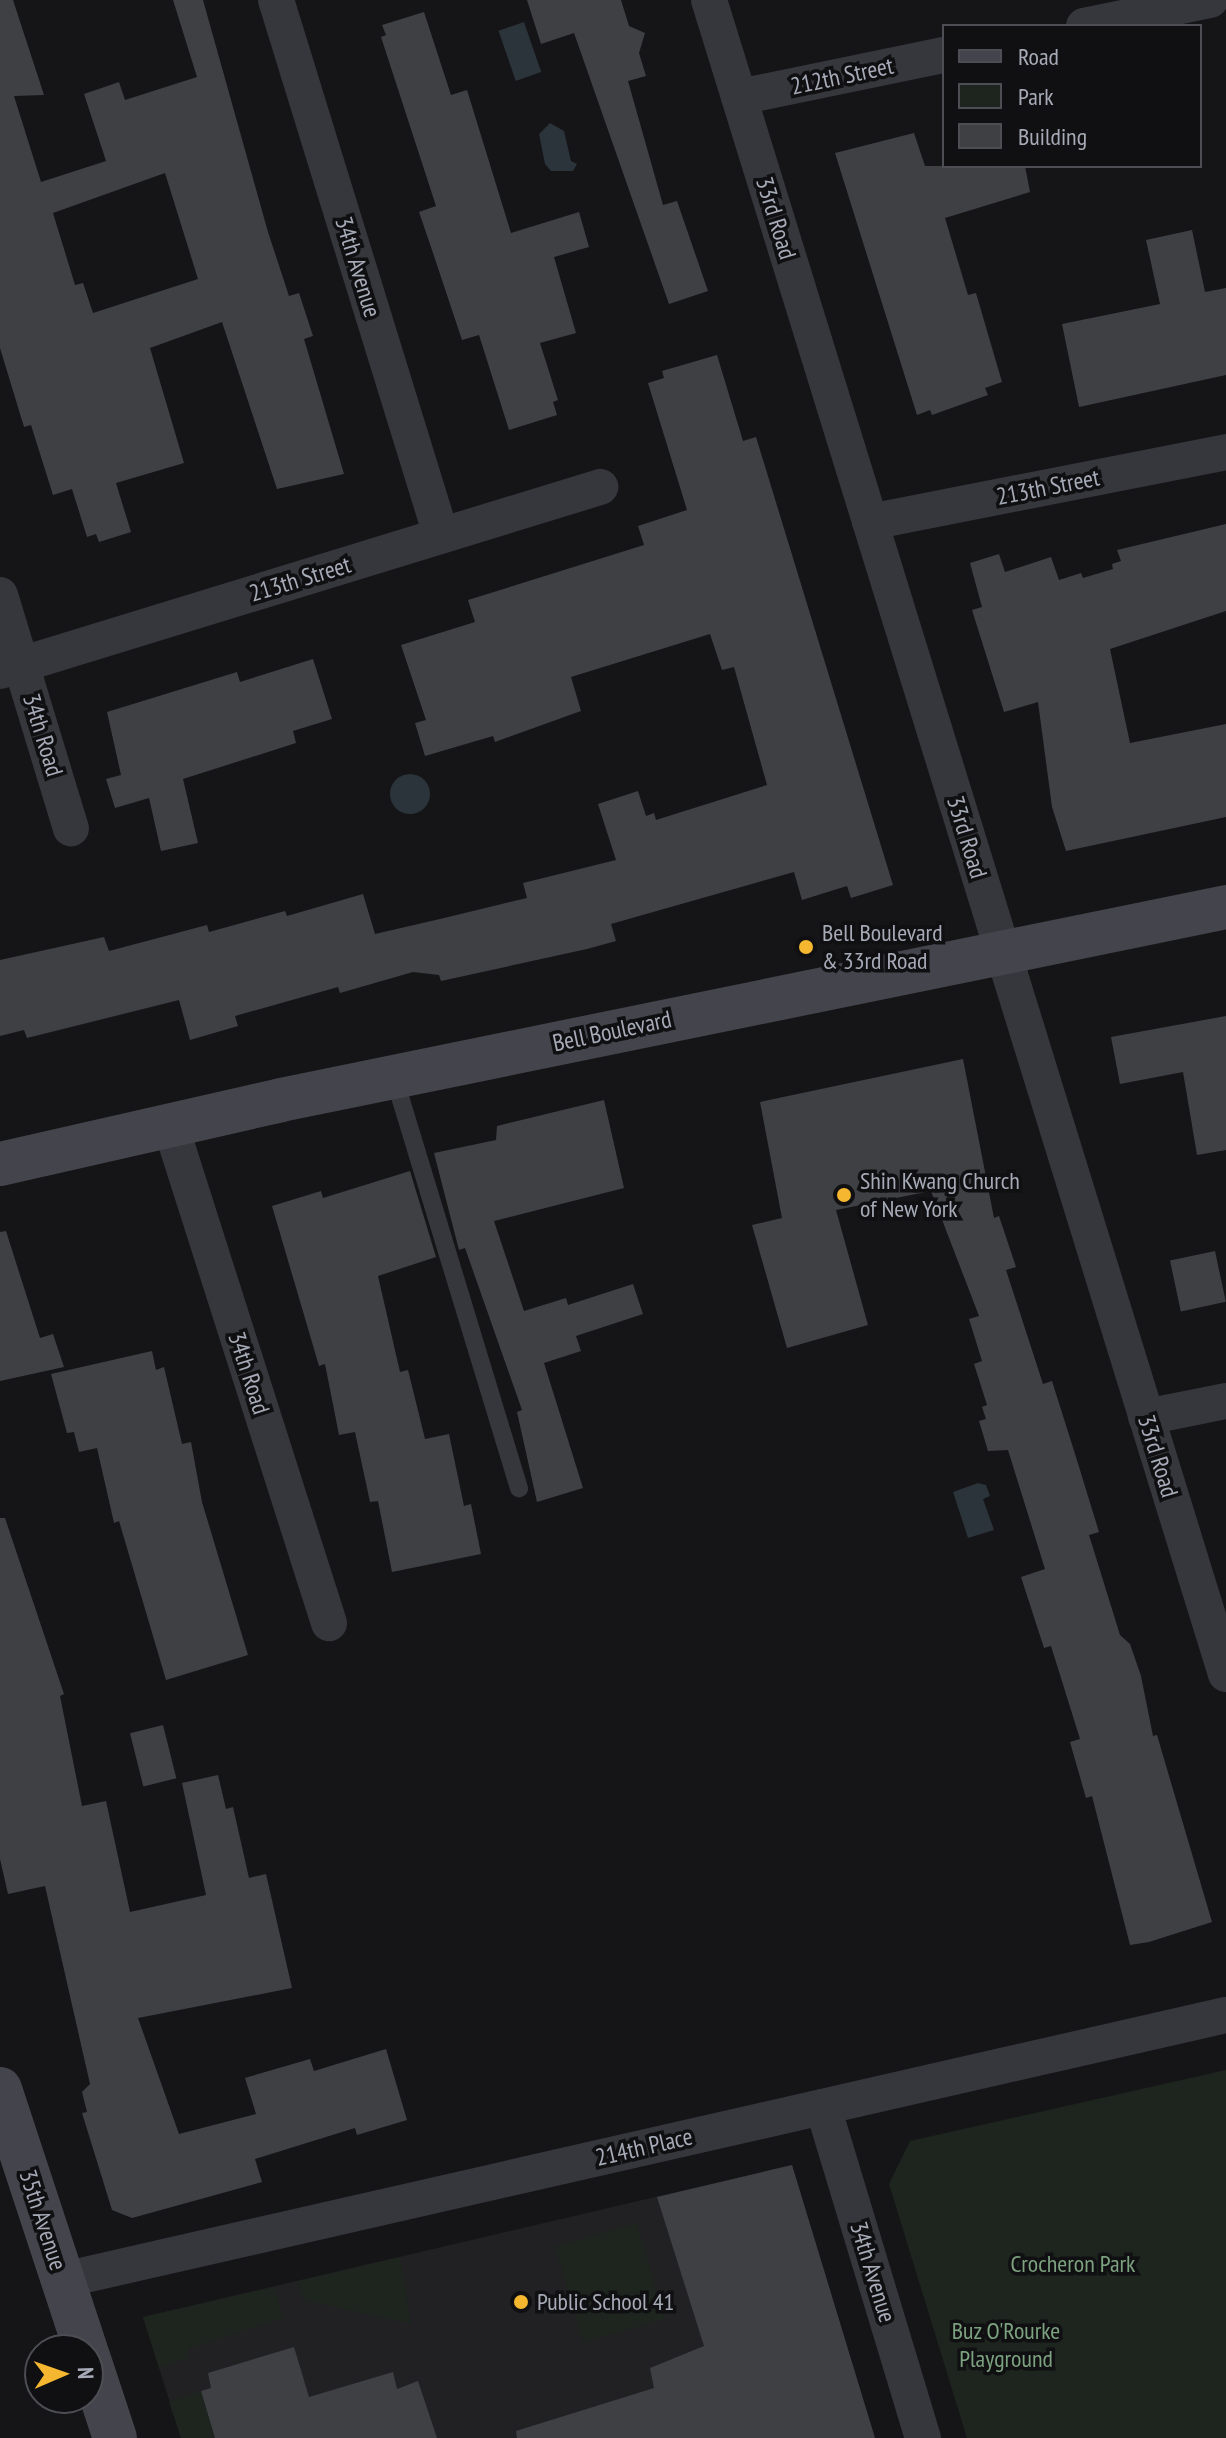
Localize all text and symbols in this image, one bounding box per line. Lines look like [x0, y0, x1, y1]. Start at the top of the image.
legend [942, 24, 1202, 168]
text: Road [1018, 41, 1059, 72]
street label: 212th Street [788, 51, 896, 101]
text: Park [1018, 81, 1054, 112]
text: Building [1018, 121, 1087, 152]
street label: 33rd Road [750, 173, 802, 263]
street label: 34th Avenue [329, 213, 387, 321]
street label: 213th Street [994, 463, 1102, 511]
street label: 213th Street [246, 550, 354, 608]
street label: 34th Road [17, 690, 69, 780]
street label: 33rd Road [941, 792, 993, 882]
place label: Bell Boulevard & 33rd Road [822, 919, 943, 975]
marker: Bell Boulevard & 33rd Road [797, 938, 815, 956]
street label: Bell Boulevard [550, 1004, 674, 1058]
place label: Shin Kwang Church of New York [860, 1167, 1020, 1223]
marker: Shin Kwang Church of New York [835, 1186, 853, 1204]
street label: 34th Road [222, 1328, 276, 1418]
street label: 33rd Road [1132, 1411, 1184, 1501]
street label: 214th Place [593, 2122, 695, 2172]
street label: 35th Avenue [13, 2166, 73, 2274]
street label: 34th Avenue [844, 2218, 902, 2326]
park label: Crocheron Park [1011, 2250, 1135, 2278]
place label: Public School 41 [537, 2288, 675, 2316]
marker: Public School 41 [512, 2293, 530, 2311]
park label: Buz O'Rourke Playground [951, 2317, 1061, 2373]
north arrow [24, 2334, 104, 2414]
text: N [72, 2367, 100, 2380]

